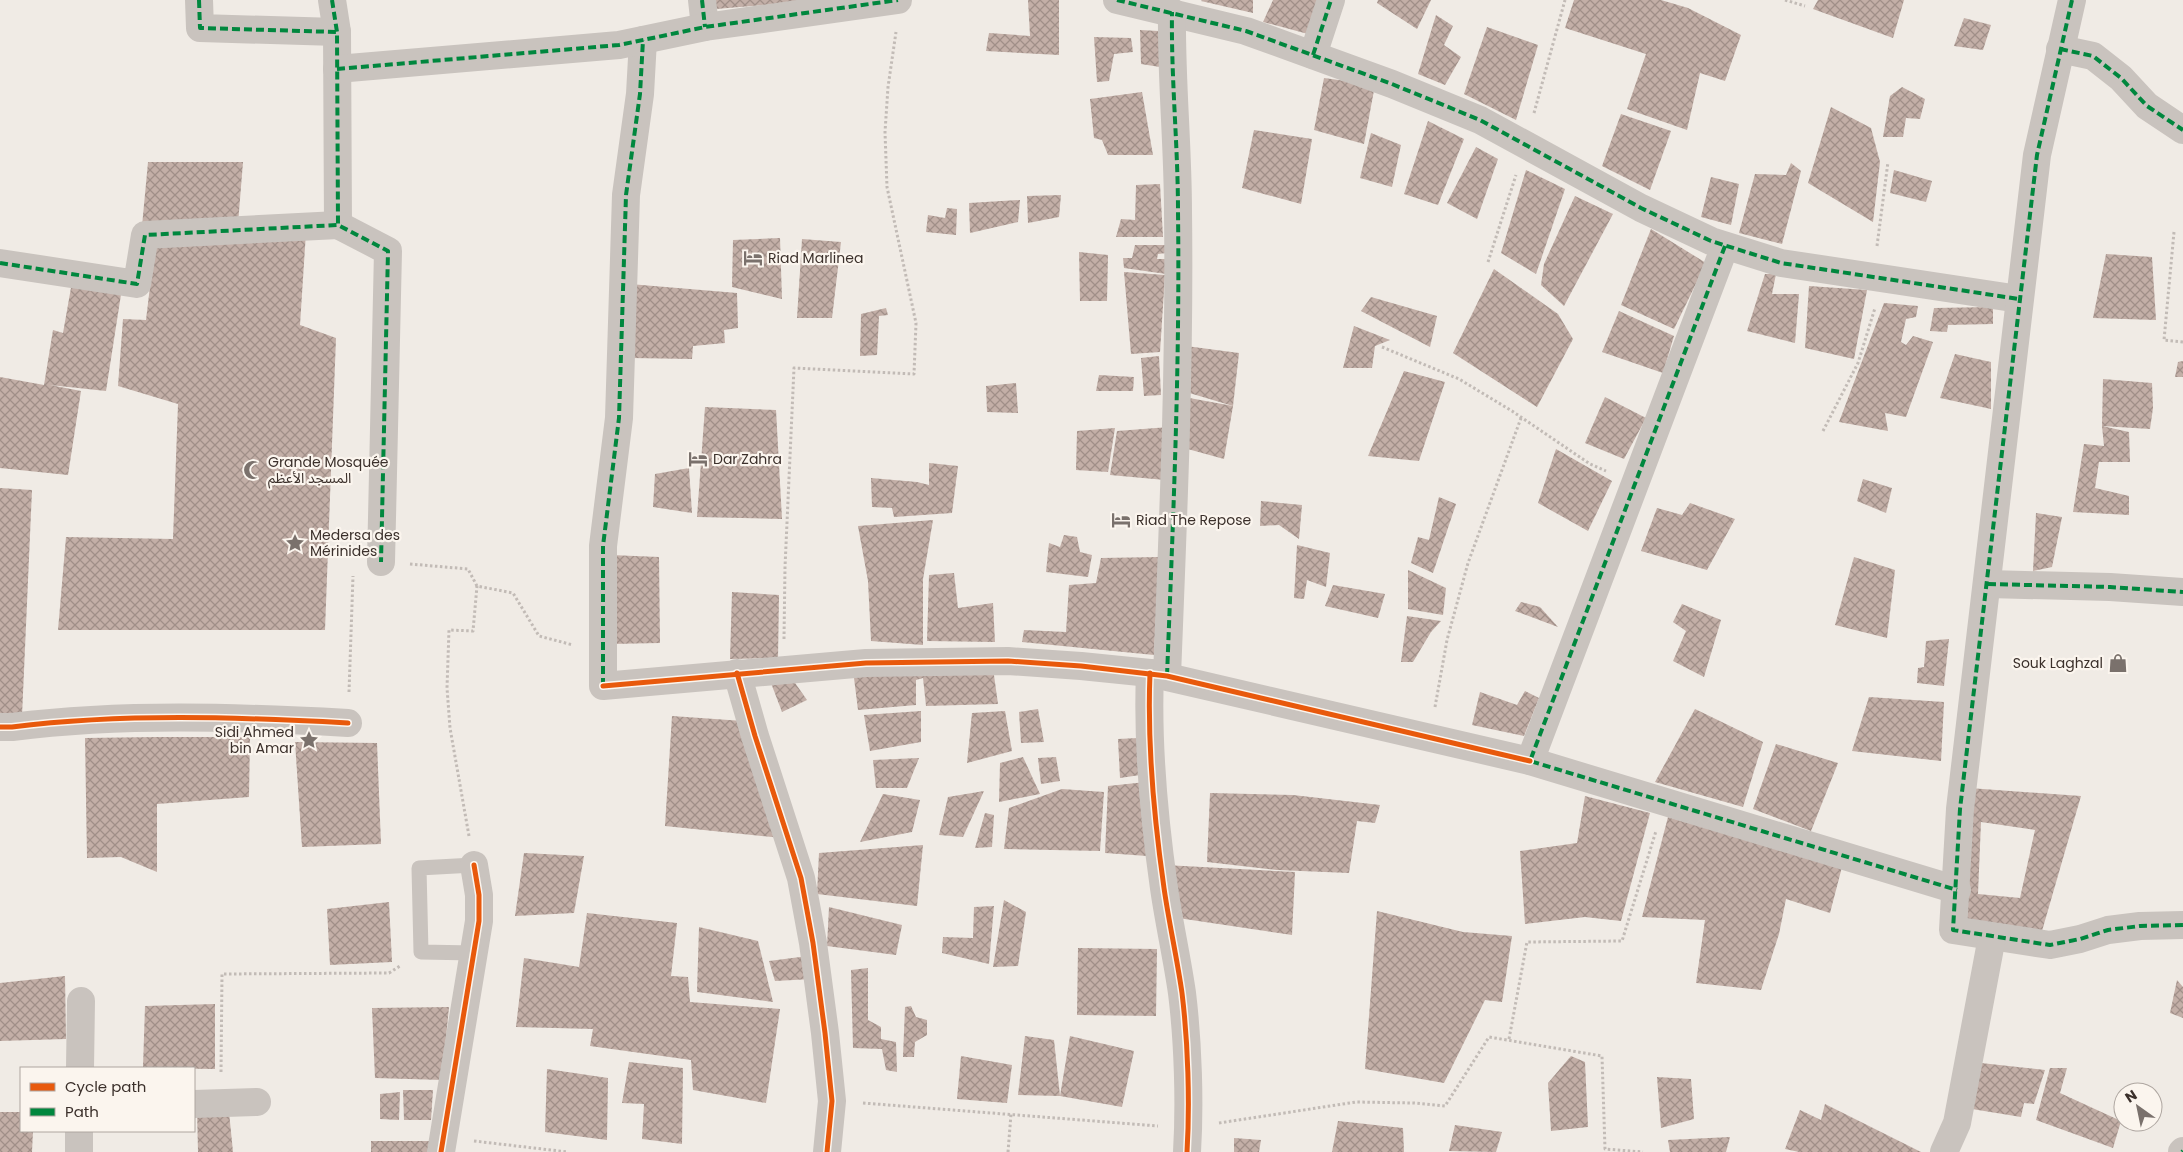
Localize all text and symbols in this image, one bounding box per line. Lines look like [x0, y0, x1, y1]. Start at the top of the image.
hotel icon: Riad Marlinea [742, 247, 764, 269]
place label: Riad Marlinea [768, 248, 863, 268]
hotel icon: Dar Zahra [687, 448, 709, 470]
place label: Dar Zahra [713, 449, 782, 469]
place label: Grande Mosquée المسجد الأعظم [268, 452, 389, 489]
mosque icon: Grande Mosquée المسجد الأعظم [242, 459, 264, 481]
hotel icon: Riad The Repose [1110, 509, 1132, 531]
place label: Riad The Repose [1136, 510, 1251, 530]
place label: Medersa des Mérinides [310, 525, 400, 561]
place icon: Medersa des Mérinides [284, 532, 306, 554]
shop icon: Souk Laghzal [2107, 652, 2129, 674]
place label: Souk Laghzal [2013, 653, 2103, 673]
place label: Sidi Ahmed bin Amar [215, 722, 294, 758]
place icon: Sidi Ahmed bin Amar [298, 729, 320, 751]
legend [20, 1067, 195, 1132]
text: Cycle path [65, 1076, 146, 1097]
north arrow [2113, 1082, 2163, 1132]
text: N [2121, 1085, 2141, 1107]
text: Path [65, 1101, 99, 1122]

